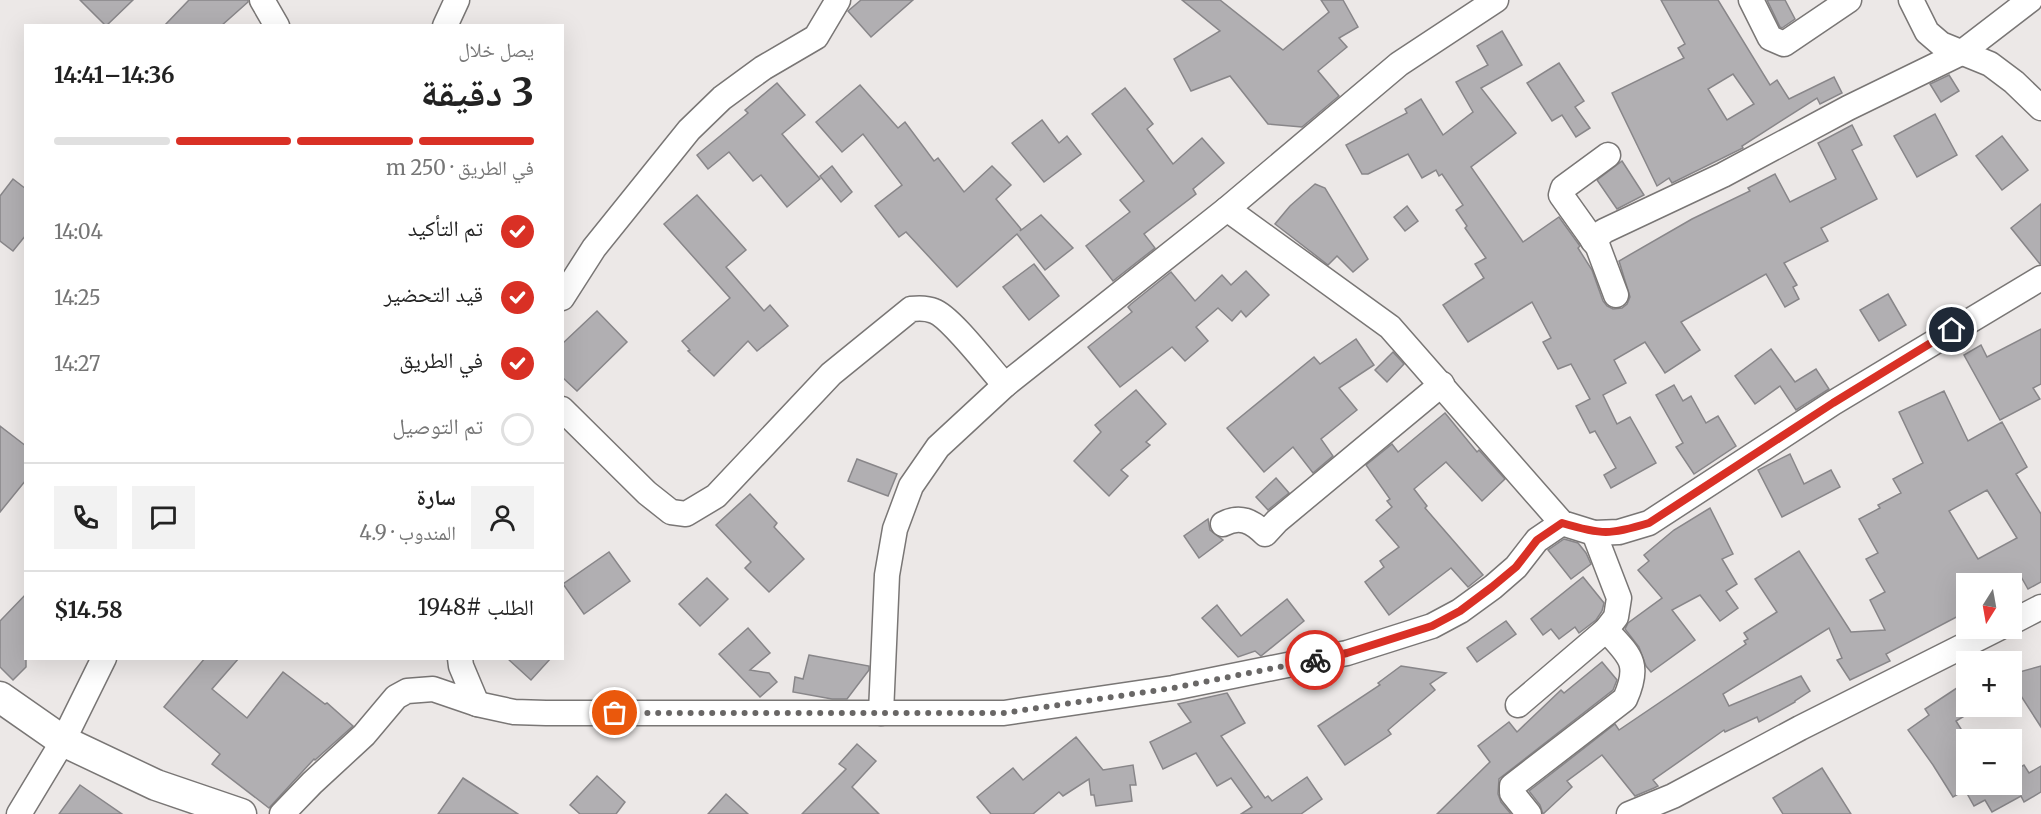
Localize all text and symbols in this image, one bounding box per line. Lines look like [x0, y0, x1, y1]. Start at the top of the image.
text: يصل خلال [458, 37, 534, 62]
text: 14:36–14:41 [54, 61, 175, 89]
text: 3 دقيقة [421, 68, 534, 117]
text: في الطريق · 250 m [386, 155, 534, 180]
text: تم التأكيد [408, 214, 483, 242]
icon: check [501, 215, 534, 248]
text: 14:04 [54, 219, 103, 244]
text: قيد التحضير [384, 280, 483, 308]
icon: check [501, 281, 534, 314]
text: 14:25 [54, 285, 101, 310]
pin [1926, 304, 1977, 355]
icon: home [1935, 313, 1968, 346]
text: في الطريق [399, 346, 483, 374]
icon: check [501, 347, 534, 380]
text: 14:27 [54, 351, 100, 376]
text: تم التوصيل [392, 412, 483, 440]
text: سارة [417, 483, 456, 511]
button: phone [54, 486, 117, 549]
button: chat [132, 486, 195, 549]
button: person [471, 486, 534, 549]
text: المندوب · 4.9 [359, 520, 456, 545]
north arrow [1956, 573, 2022, 639]
map controls [1956, 573, 2022, 795]
text: الطلب #1948 [418, 593, 534, 621]
text: $14.58 [54, 596, 123, 624]
courier [1285, 630, 1345, 690]
icon: bike [1299, 644, 1332, 677]
button: + [1956, 651, 2022, 717]
pin [589, 687, 640, 738]
icon: bag [598, 696, 631, 729]
button: − [1956, 729, 2022, 795]

